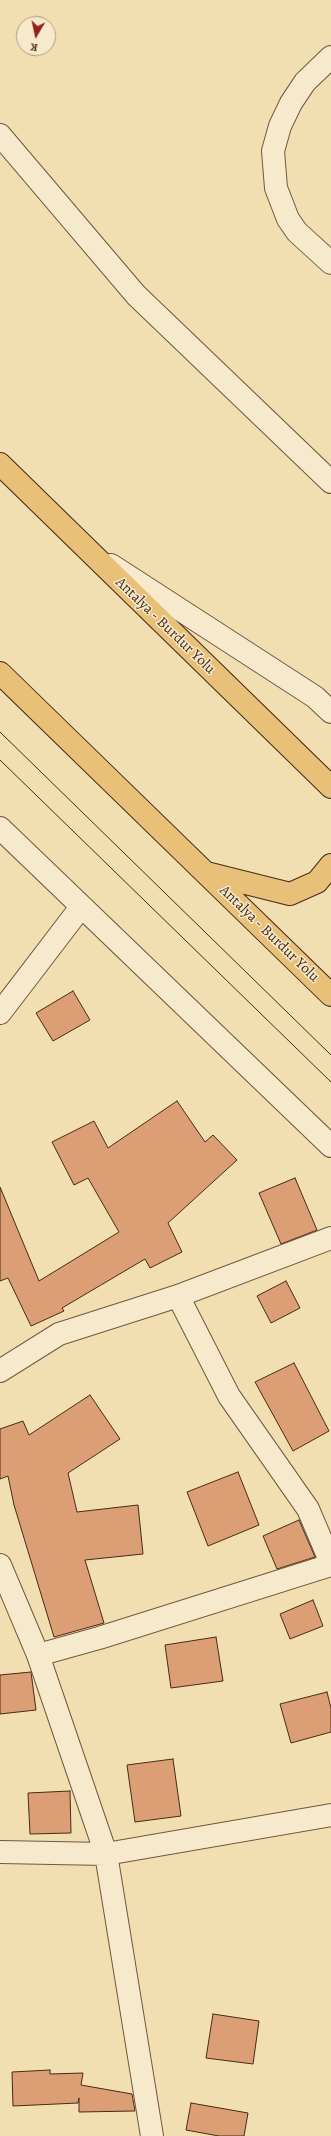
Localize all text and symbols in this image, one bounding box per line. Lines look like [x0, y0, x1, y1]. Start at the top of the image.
north arrow [16, 16, 56, 56]
text: K [29, 39, 39, 55]
street label: Antalya - Burdur Yolu [111, 574, 219, 678]
street label: Antalya - Burdur Yolu [215, 882, 323, 986]

